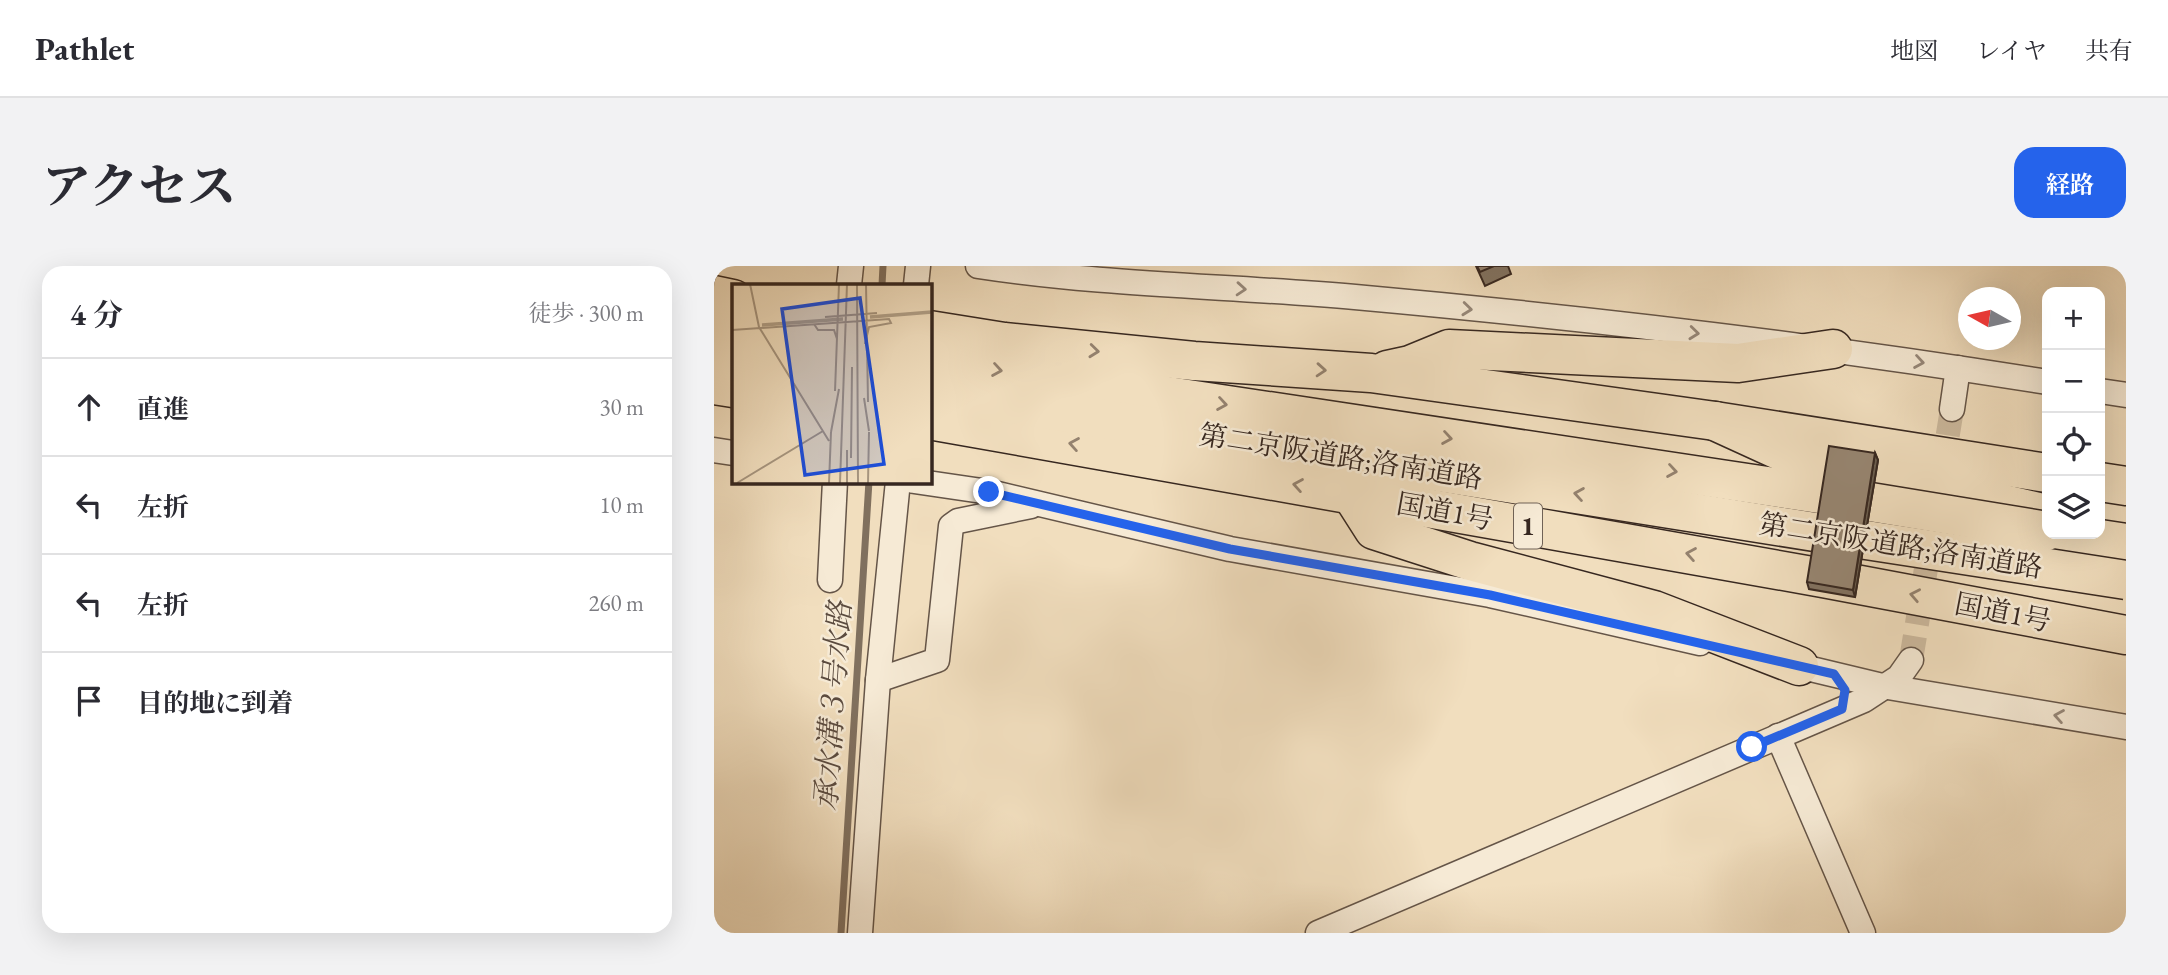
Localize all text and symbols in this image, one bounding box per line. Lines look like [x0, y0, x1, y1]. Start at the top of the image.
text: Pathlet [35, 27, 134, 70]
text: 地図 [1890, 35, 1938, 66]
text: レイヤ [1976, 35, 2047, 66]
text: 共有 [2085, 35, 2133, 66]
button: 経路 [2014, 147, 2126, 218]
text: アクセス [42, 154, 237, 218]
one-way arrow [1236, 281, 1247, 296]
inset map [732, 284, 931, 483]
north arrow [1958, 287, 2021, 350]
map controls [2042, 287, 2105, 539]
button: + [2042, 287, 2105, 350]
text: 4 分 [70, 295, 123, 334]
text: 徒歩 · 300 m [529, 298, 644, 328]
one-way arrow [1462, 301, 1473, 316]
one-way arrow [1688, 326, 1700, 341]
one-way arrow [1089, 343, 1100, 358]
button: − [2042, 350, 2105, 413]
one-way arrow [1913, 354, 1925, 369]
one-way arrow [991, 362, 1003, 377]
one-way arrow [1316, 362, 1327, 377]
icon: ahead [70, 388, 108, 426]
text: 直進 [137, 392, 189, 426]
text: 30 m [599, 392, 644, 422]
one-way arrow [1216, 396, 1228, 411]
button: locate [2042, 413, 2105, 476]
street label: 第二京阪道路;洛南道路 [1197, 416, 1485, 496]
one-way arrow [1441, 430, 1453, 445]
one-way arrow [1068, 438, 1080, 453]
one-way arrow [1666, 464, 1678, 479]
route end [973, 476, 1004, 507]
button: layers [2042, 476, 2105, 539]
one-way arrow [1292, 478, 1304, 493]
street label: 国道1号 [1394, 485, 1496, 537]
icon: left [70, 486, 108, 524]
one-way arrow [1573, 487, 1585, 502]
text: 左折 [137, 490, 189, 524]
text: 10 m [599, 490, 644, 520]
road number: 1 [1514, 504, 1542, 548]
street label: 第二京阪道路;洛南道路 [1757, 505, 2045, 585]
one-way arrow [1685, 548, 1697, 563]
icon: left [70, 584, 108, 622]
street label: 国道1号 [1952, 585, 2054, 639]
text: 左折 [137, 588, 189, 622]
text: 260 m [588, 588, 644, 618]
one-way arrow [1909, 588, 1921, 603]
water label: 承水溝３号水路 [806, 598, 859, 812]
icon: arrive [70, 682, 108, 720]
text: 目的地に到着 [137, 686, 293, 720]
one-way arrow [2053, 709, 2065, 724]
route start [1736, 731, 1767, 762]

